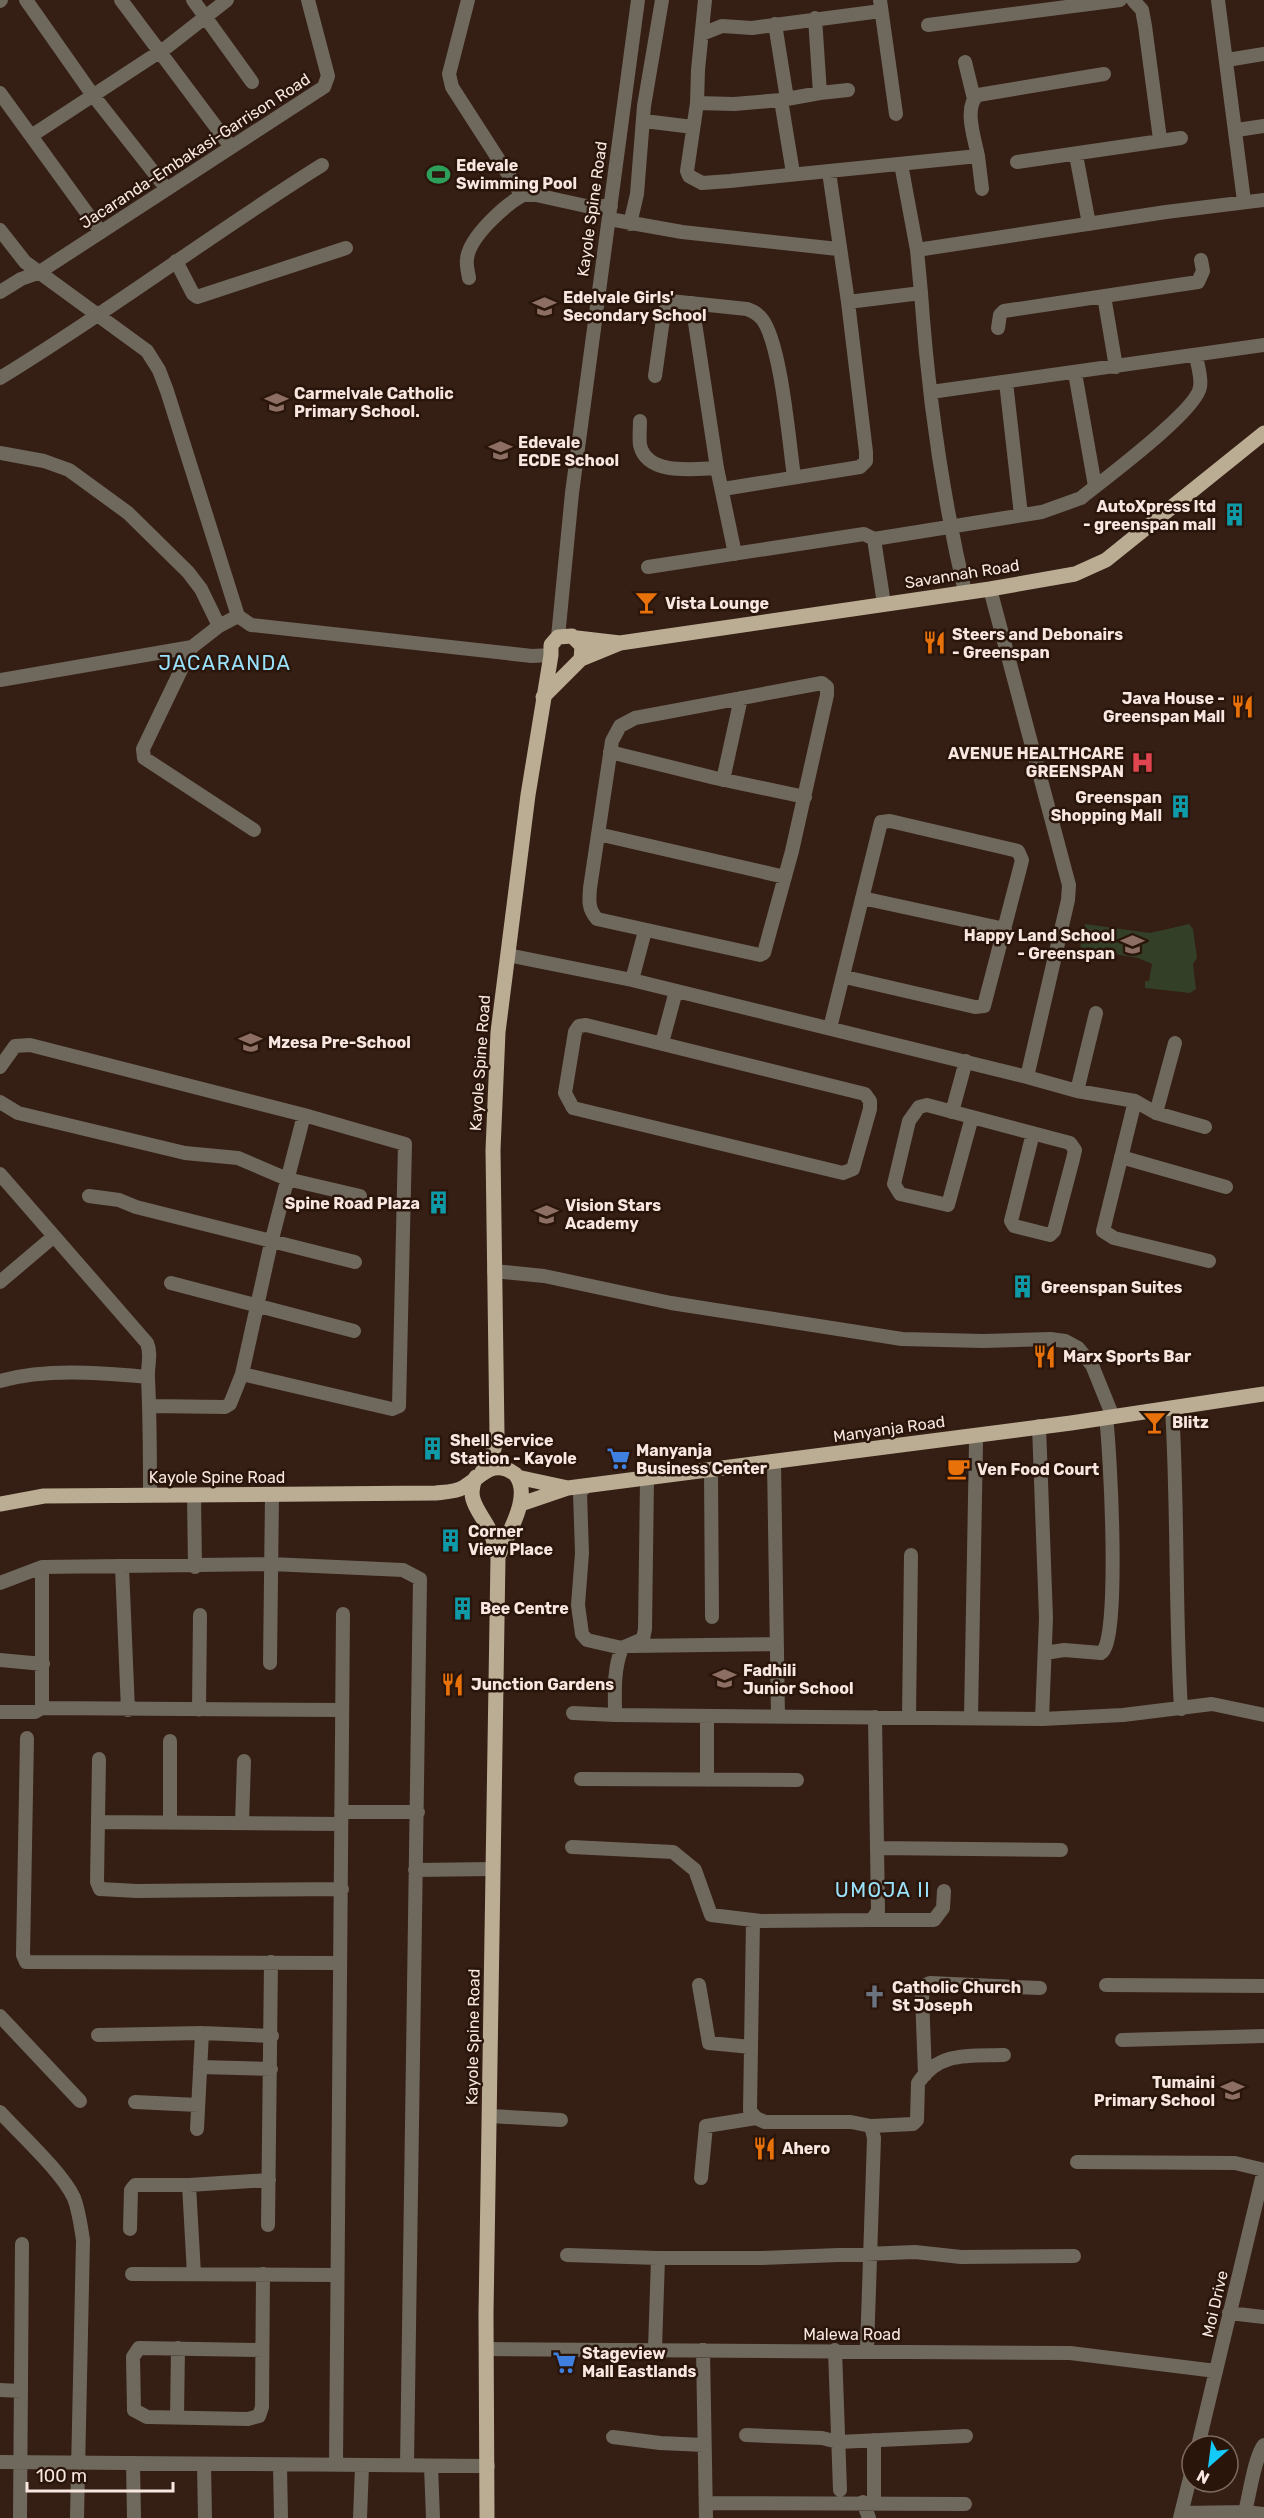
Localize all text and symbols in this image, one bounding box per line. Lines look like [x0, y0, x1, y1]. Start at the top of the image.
street label: Jacaranda-Embakasi-Garrison Road [76, 69, 314, 233]
street label: Kayole Spine Road [573, 140, 611, 278]
place label: Edevale Swimming Pool [456, 156, 577, 193]
sports icon: Edevale Swimming Pool [425, 161, 451, 187]
place label: Edelvale Girls' Secondary School [563, 288, 707, 325]
school or university icon: Edelvale Girls' Secondary School [532, 293, 558, 319]
place label: Carmelvale Catholic Primary School. [294, 384, 454, 421]
school or university icon: Carmelvale Catholic Primary School. [263, 389, 289, 415]
place label: Edevale ECDE School [518, 433, 619, 470]
school or university icon: Edevale ECDE School [487, 438, 513, 464]
place label: AutoXpress ltd - greenspan mall [1083, 497, 1216, 534]
building icon: AutoXpress ltd - greenspan mall [1221, 502, 1247, 528]
street label: Savannah Road [903, 556, 1021, 592]
bar icon: Vista Lounge [634, 590, 660, 616]
place label: Vista Lounge [665, 594, 769, 613]
place label: Steers and Debonairs - Greenspan [952, 625, 1123, 662]
restaurant icon: Steers and Debonairs - Greenspan [921, 630, 947, 656]
district label: JACARANDA [159, 651, 291, 675]
place label: Java House - Greenspan Mall [1103, 689, 1225, 726]
restaurant icon: Java House - Greenspan Mall [1230, 694, 1256, 720]
place label: AVENUE HEALTHCARE GREENSPAN [948, 744, 1124, 781]
hospital icon: AVENUE HEALTHCARE GREENSPAN [1129, 749, 1155, 775]
place label: Greenspan Shopping Mall [1051, 788, 1162, 825]
building icon: Greenspan Shopping Mall [1167, 793, 1193, 819]
place label: Happy Land School - Greenspan [964, 926, 1115, 963]
school or university icon: Happy Land School - Greenspan [1120, 931, 1146, 957]
street label: Kayole Spine Road [466, 994, 494, 1132]
school or university icon: Mzesa Pre-School [237, 1029, 263, 1055]
place label: Mzesa Pre-School [268, 1033, 411, 1052]
building icon: Spine Road Plaza [425, 1190, 451, 1216]
place label: Spine Road Plaza [285, 1194, 420, 1213]
place label: Vision Stars Academy [565, 1196, 661, 1233]
school or university icon: Vision Stars Academy [534, 1201, 560, 1227]
building icon: Greenspan Suites [1010, 1274, 1036, 1300]
place label: Greenspan Suites [1041, 1278, 1183, 1297]
restaurant icon: Marx Sports Bar [1032, 1343, 1058, 1369]
place label: Marx Sports Bar [1063, 1347, 1192, 1366]
bar icon: Blitz [1141, 1409, 1167, 1435]
street label: Manyanja Road [832, 1412, 946, 1446]
place label: Blitz [1172, 1413, 1209, 1432]
place label: Shell Service Station - Kayole [450, 1431, 577, 1468]
building icon: Shell Service Station - Kayole [419, 1436, 445, 1462]
place label: Manyanja Business Center [636, 1441, 768, 1478]
supermarket icon: Manyanja Business Center [605, 1446, 631, 1472]
cafe icon: Ven Food Court [946, 1456, 972, 1482]
place label: Ven Food Court [977, 1460, 1100, 1479]
street label: Kayole Spine Road [149, 1468, 285, 1487]
place label: Corner View Place [468, 1522, 553, 1559]
building icon: Corner View Place [437, 1527, 463, 1553]
building icon: Bee Centre [449, 1595, 475, 1621]
place label: Bee Centre [480, 1599, 569, 1618]
place label: Fadhili Junior School [743, 1661, 854, 1698]
school or university icon: Fadhili Junior School [712, 1666, 738, 1692]
restaurant icon: Junction Gardens [440, 1671, 466, 1697]
place label: Junction Gardens [471, 1675, 614, 1694]
district label: UMOJA II [835, 1878, 931, 1902]
street label: Kayole Spine Road [462, 1969, 484, 2105]
place label: Catholic Church St Joseph [892, 1978, 1021, 2015]
church icon: Catholic Church St Joseph [861, 1983, 887, 2009]
place label: Tumaini Primary School [1094, 2073, 1215, 2110]
school or university icon: Tumaini Primary School [1220, 2078, 1246, 2104]
restaurant icon: Ahero [751, 2135, 777, 2161]
place label: Ahero [782, 2139, 831, 2158]
street label: Moi Drive [1198, 2269, 1232, 2339]
street label: Malewa Road [803, 2325, 901, 2344]
place label: Stageview Mall Eastlands [582, 2344, 697, 2381]
supermarket icon: Stageview Mall Eastlands [551, 2349, 577, 2375]
north arrow [1180, 2434, 1240, 2494]
scale bar [27, 2455, 172, 2493]
text: 100 m [36, 2465, 87, 2487]
text: N [1194, 2466, 1213, 2488]

